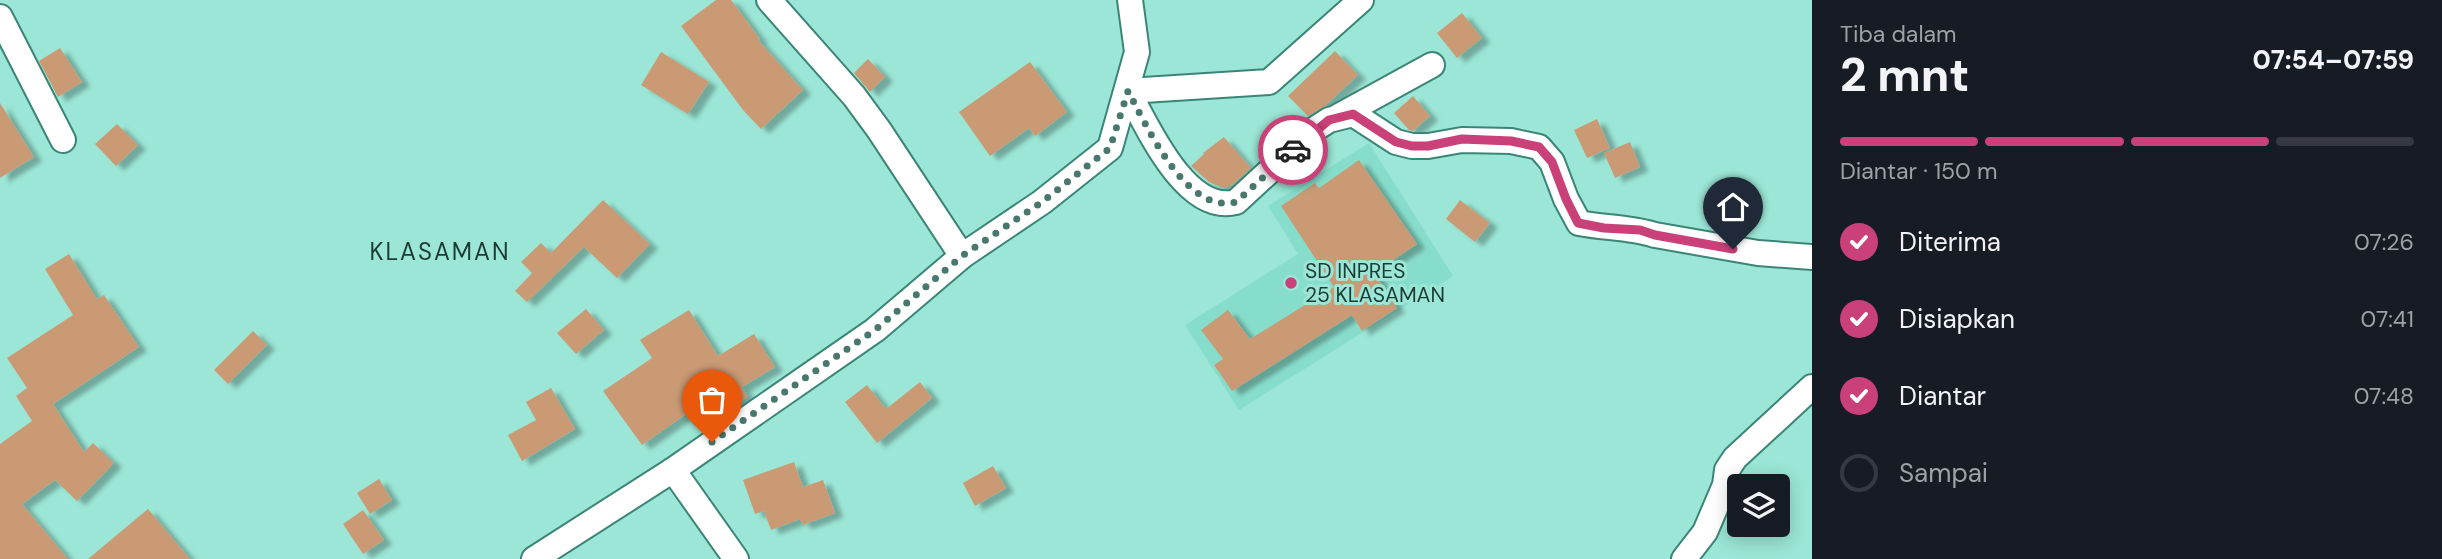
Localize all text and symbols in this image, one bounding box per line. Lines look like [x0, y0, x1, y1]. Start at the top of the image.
text: Tiba dalam [1840, 19, 1957, 49]
text: 07:54–07:59 [2253, 43, 2414, 77]
text: 2 mnt [1840, 45, 1969, 105]
courier [1258, 115, 1328, 185]
icon: car [1274, 131, 1312, 169]
text: Diantar · 150 m [1840, 156, 1997, 186]
pin [1703, 177, 1763, 249]
icon: home [1714, 188, 1752, 226]
icon: check [1840, 223, 1878, 261]
text: Diterima [1899, 225, 2001, 259]
text: 07:26 [2354, 227, 2414, 257]
district label: KLASAMAN [369, 236, 511, 267]
place label: SD INPRES 25 KLASAMAN [1305, 257, 1445, 309]
marker: SD INPRES 25 KLASAMAN [1283, 275, 1299, 291]
icon: check [1840, 300, 1878, 338]
text: Disiapkan [1899, 302, 2015, 336]
text: 07:41 [2361, 304, 2414, 334]
pin [682, 370, 742, 442]
icon: check [1840, 377, 1878, 415]
text: Diantar [1899, 379, 1986, 413]
icon: bag [693, 381, 731, 419]
text: 07:48 [2354, 381, 2414, 411]
text: Sampai [1899, 456, 1988, 490]
map controls [1727, 474, 1790, 537]
button: layers [1727, 474, 1790, 537]

